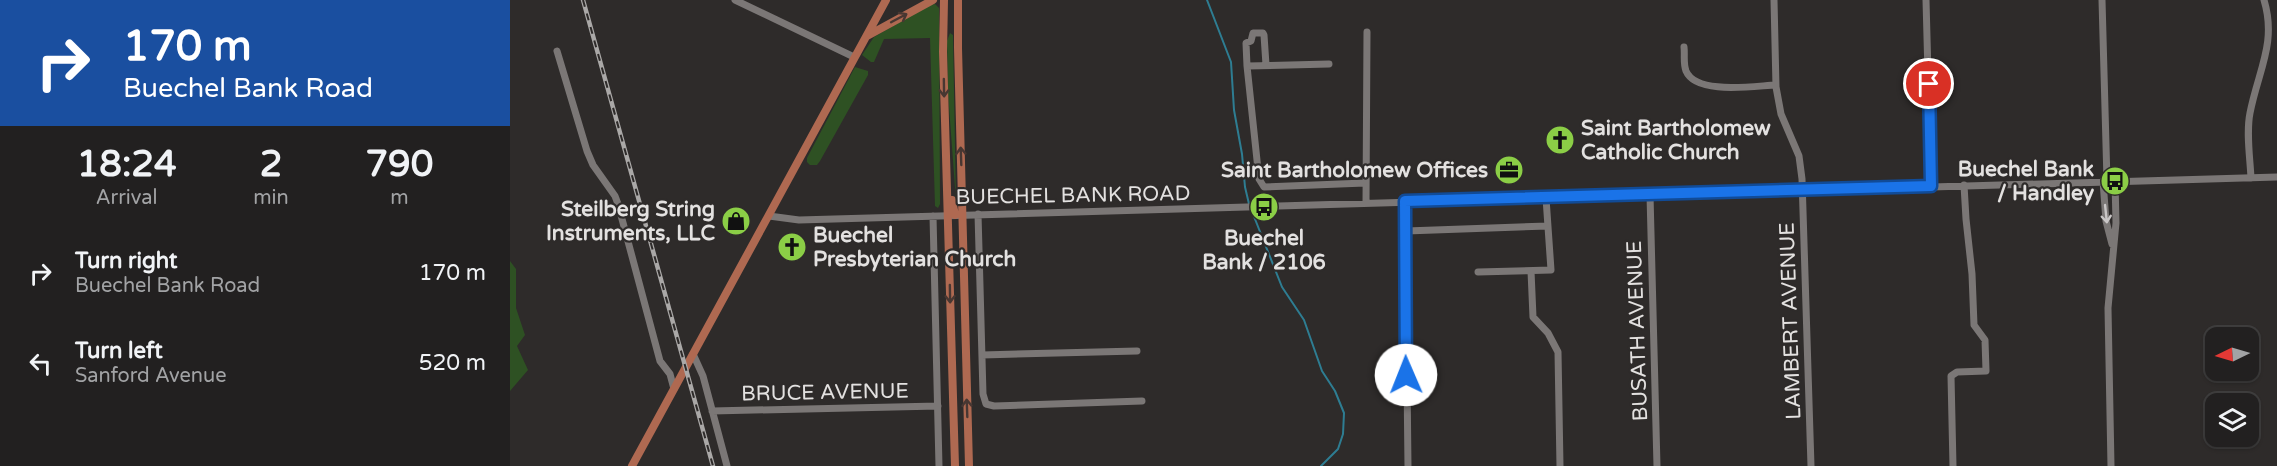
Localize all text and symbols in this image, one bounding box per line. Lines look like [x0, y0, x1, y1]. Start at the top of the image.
one-way arrow [890, 12, 908, 23]
text: 170 m [123, 21, 252, 72]
icon: right [24, 24, 102, 102]
pin [1903, 58, 1954, 109]
icon: arrive [1912, 67, 1945, 100]
text: Buechel Bank Road [123, 72, 373, 105]
one-way arrow [939, 77, 950, 97]
place label: Saint Bartholomew Catholic Church [1581, 116, 1771, 165]
church icon: Saint Bartholomew Catholic Church [1544, 124, 1576, 156]
text: 18:24 [77, 143, 177, 186]
text: 2 [260, 143, 282, 186]
text: 790 [365, 143, 433, 186]
one-way arrow [955, 147, 966, 167]
office icon: Saint Bartholomew Offices [1493, 154, 1525, 186]
place label: Buechel Bank / Handley [1958, 157, 2095, 206]
place label: Saint Bartholomew Offices [1221, 158, 1488, 183]
bus stop icon: Buechel Bank / Handley [2099, 165, 2131, 197]
street label: BUECHEL BANK ROAD [955, 181, 1191, 210]
text: Arrival [96, 186, 158, 210]
text: min [253, 186, 289, 210]
text: m [390, 186, 409, 210]
bus stop icon: Buechel Bank / 2106 [1248, 191, 1280, 223]
place label: Steilberg String Instruments, LLC [546, 197, 715, 246]
one-way arrow [2101, 204, 2112, 223]
shop icon: Steilberg String Instruments, LLC [720, 205, 752, 237]
street label: LAMBERT AVENUE [1775, 222, 1806, 420]
place label: Buechel Presbyterian Church [813, 223, 1016, 272]
place label: Buechel Bank / 2106 [1202, 226, 1326, 275]
church icon: Buechel Presbyterian Church [776, 231, 808, 263]
street label: BUSATH AVENUE [1622, 240, 1653, 422]
text: Turn right [75, 248, 177, 274]
icon: right [24, 257, 57, 290]
text: 170 m [419, 260, 486, 286]
text: Buechel Bank Road [75, 274, 260, 298]
one-way arrow [945, 284, 956, 304]
north arrow [2205, 327, 2259, 381]
map controls [2205, 327, 2259, 447]
text: Turn left [75, 338, 163, 364]
position arrow [1374, 343, 1438, 407]
icon: left [24, 347, 57, 380]
text: 520 m [419, 350, 486, 376]
text: Sanford Avenue [75, 364, 226, 388]
street label: BRUCE AVENUE [741, 379, 909, 406]
button: layers [2205, 393, 2259, 447]
one-way arrow [961, 398, 973, 418]

